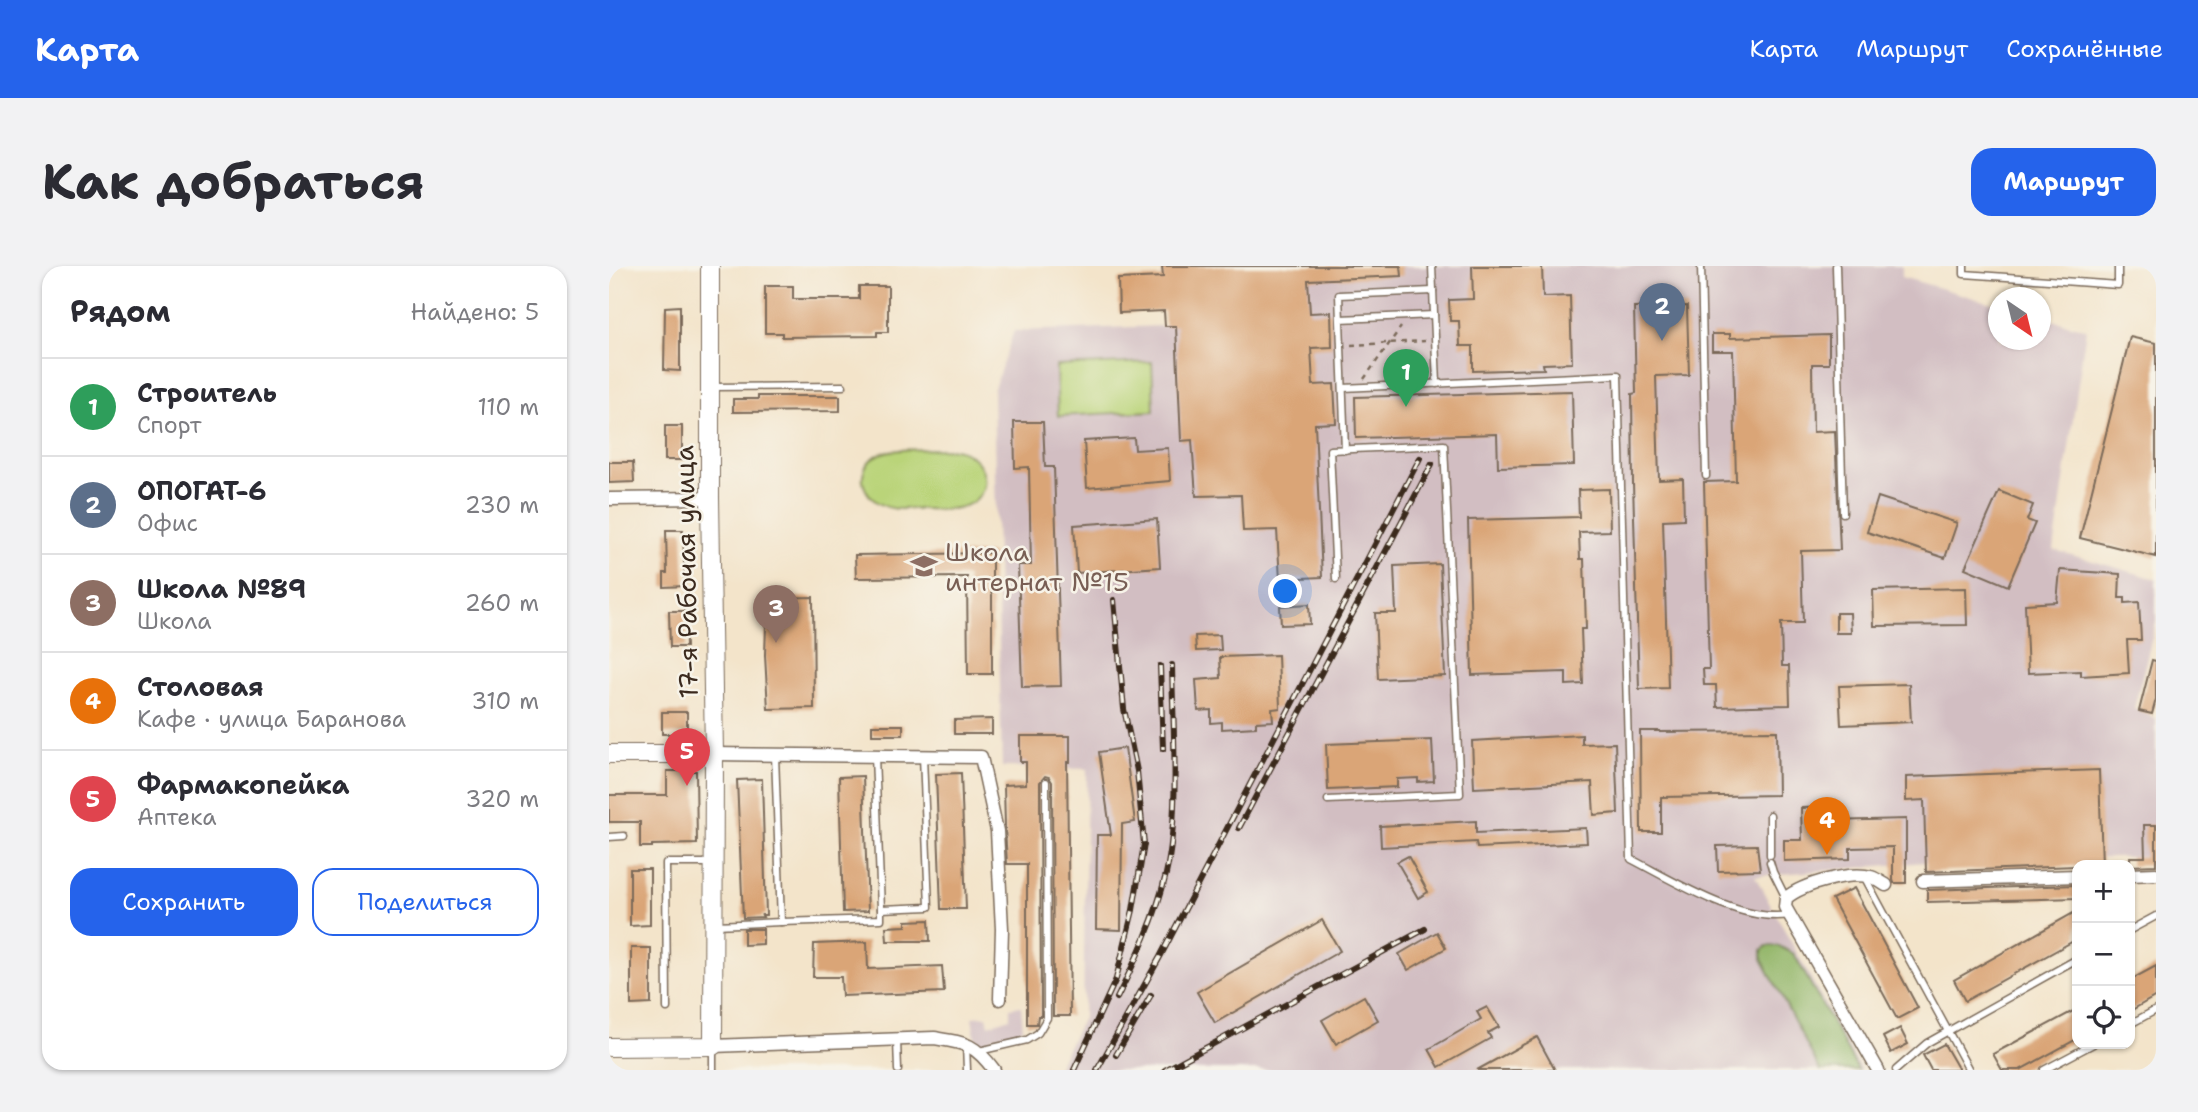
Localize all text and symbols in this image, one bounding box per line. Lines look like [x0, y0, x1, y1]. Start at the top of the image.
text: Карта [35, 27, 139, 72]
text: Карта [1750, 33, 1818, 65]
text: Маршрут [1856, 33, 1968, 65]
text: Сохранённые [2006, 33, 2163, 65]
button: Маршрут [1971, 148, 2156, 216]
text: Как добраться [42, 149, 424, 215]
pin: 2 [1639, 283, 1685, 341]
north arrow [1988, 287, 2051, 350]
text: Рядом [70, 291, 170, 332]
text: Найдено: 5 [411, 297, 539, 327]
pin: 1 [1383, 349, 1429, 407]
text: Строитель [137, 375, 277, 410]
text: 1 [88, 392, 98, 422]
text: 110 m [477, 392, 539, 422]
text: Спорт [137, 410, 202, 440]
street label: 17-я Рабочая улица [666, 445, 706, 699]
text: ОПОГАТ-6 [137, 473, 267, 508]
text: 2 [85, 490, 101, 520]
text: 230 m [465, 490, 539, 520]
text: Офис [137, 508, 198, 538]
place label: Школа интернат №15 [945, 534, 1129, 599]
school or university icon: Школа интернат №15 [909, 551, 939, 581]
text: Школа №89 [137, 571, 306, 606]
your location [1268, 574, 1302, 608]
pin: 3 [753, 585, 799, 643]
text: 3 [85, 588, 101, 618]
text: 260 m [465, 588, 539, 618]
text: Школа [137, 606, 212, 636]
text: Столовая [137, 669, 264, 704]
text: 4 [85, 686, 101, 716]
text: 310 m [471, 686, 539, 716]
text: Кафе · улица Баранова [137, 704, 406, 734]
pin: 5 [664, 728, 710, 786]
text: Фармакопейка [137, 767, 349, 802]
text: 5 [86, 784, 100, 814]
text: 320 m [465, 784, 539, 814]
pin: 4 [1804, 797, 1850, 855]
text: Аптека [137, 802, 217, 832]
map controls [2072, 860, 2135, 1049]
button: + [2072, 860, 2135, 923]
button: Сохранить [70, 868, 298, 936]
button: Поделиться [312, 868, 539, 936]
button: − [2072, 923, 2135, 986]
button: locate [2072, 986, 2135, 1049]

